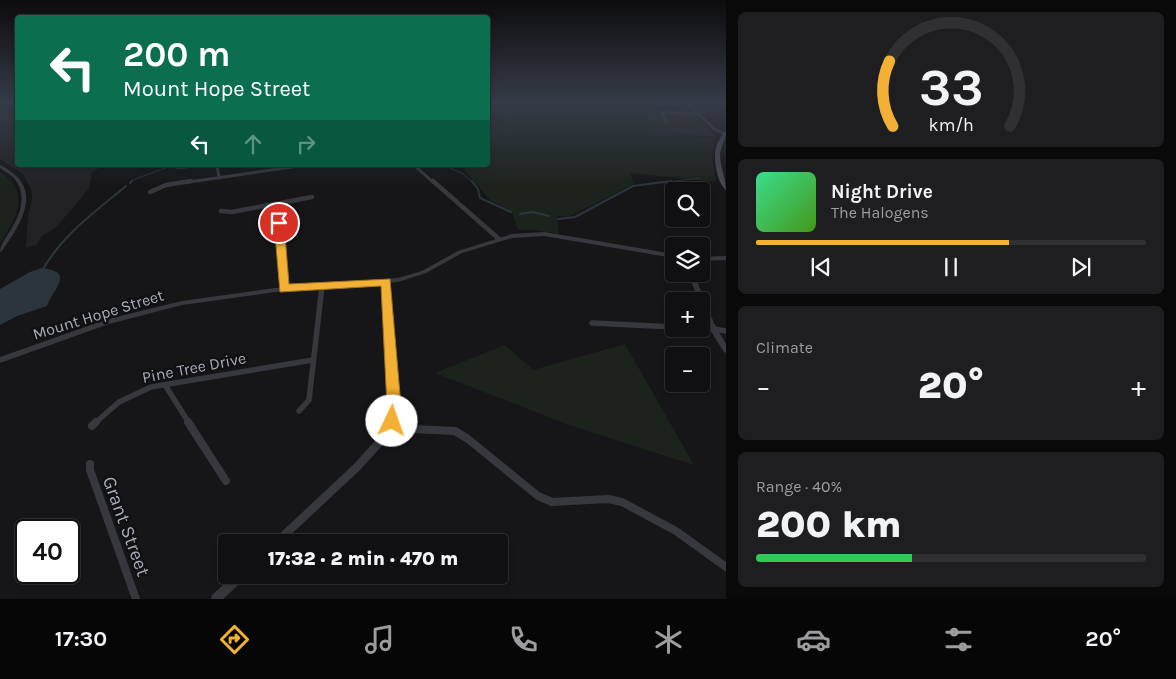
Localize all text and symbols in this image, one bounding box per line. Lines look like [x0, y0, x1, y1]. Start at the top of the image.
text: 200 m [123, 34, 231, 75]
icon: left [40, 35, 105, 100]
text: 33 [919, 57, 983, 118]
text: Mount Hope Street [123, 76, 310, 102]
text: km/h [928, 115, 974, 136]
icon: left [186, 130, 214, 158]
icon: ahead [239, 130, 267, 158]
icon: right [292, 130, 320, 158]
text: Night Drive [831, 181, 933, 203]
map controls [665, 182, 710, 392]
button: search [665, 182, 710, 227]
pin [258, 202, 300, 244]
text: The Halogens [831, 203, 929, 222]
icon: arrive [265, 209, 293, 237]
button: layers [665, 237, 710, 282]
icon: previous [807, 253, 835, 281]
icon: pause [937, 253, 965, 281]
icon: next [1067, 253, 1095, 281]
street label: Mount Hope Street [30, 285, 166, 343]
button: + [665, 292, 710, 337]
text: Climate [756, 338, 813, 357]
button: − [665, 347, 710, 392]
street label: Pine Tree Drive [140, 348, 248, 387]
text: 20° [918, 363, 984, 408]
text: − [756, 370, 771, 403]
text: + [1131, 370, 1146, 403]
position arrow [365, 394, 417, 446]
street label: Grant Street [98, 473, 154, 579]
text: Range · 40% [756, 477, 842, 496]
text: 200 km [756, 502, 902, 547]
speed limit sign: 40 [15, 519, 80, 584]
text: 17:32 · 2 min · 470 m [268, 548, 458, 570]
icon: directions [217, 622, 252, 657]
icon: music [362, 622, 397, 657]
icon: phone [506, 622, 541, 657]
icon: climate [651, 622, 686, 657]
icon: car [796, 622, 831, 657]
icon: filters [941, 622, 976, 657]
text: 17:30 [55, 626, 107, 652]
text: 20° [1085, 626, 1121, 652]

